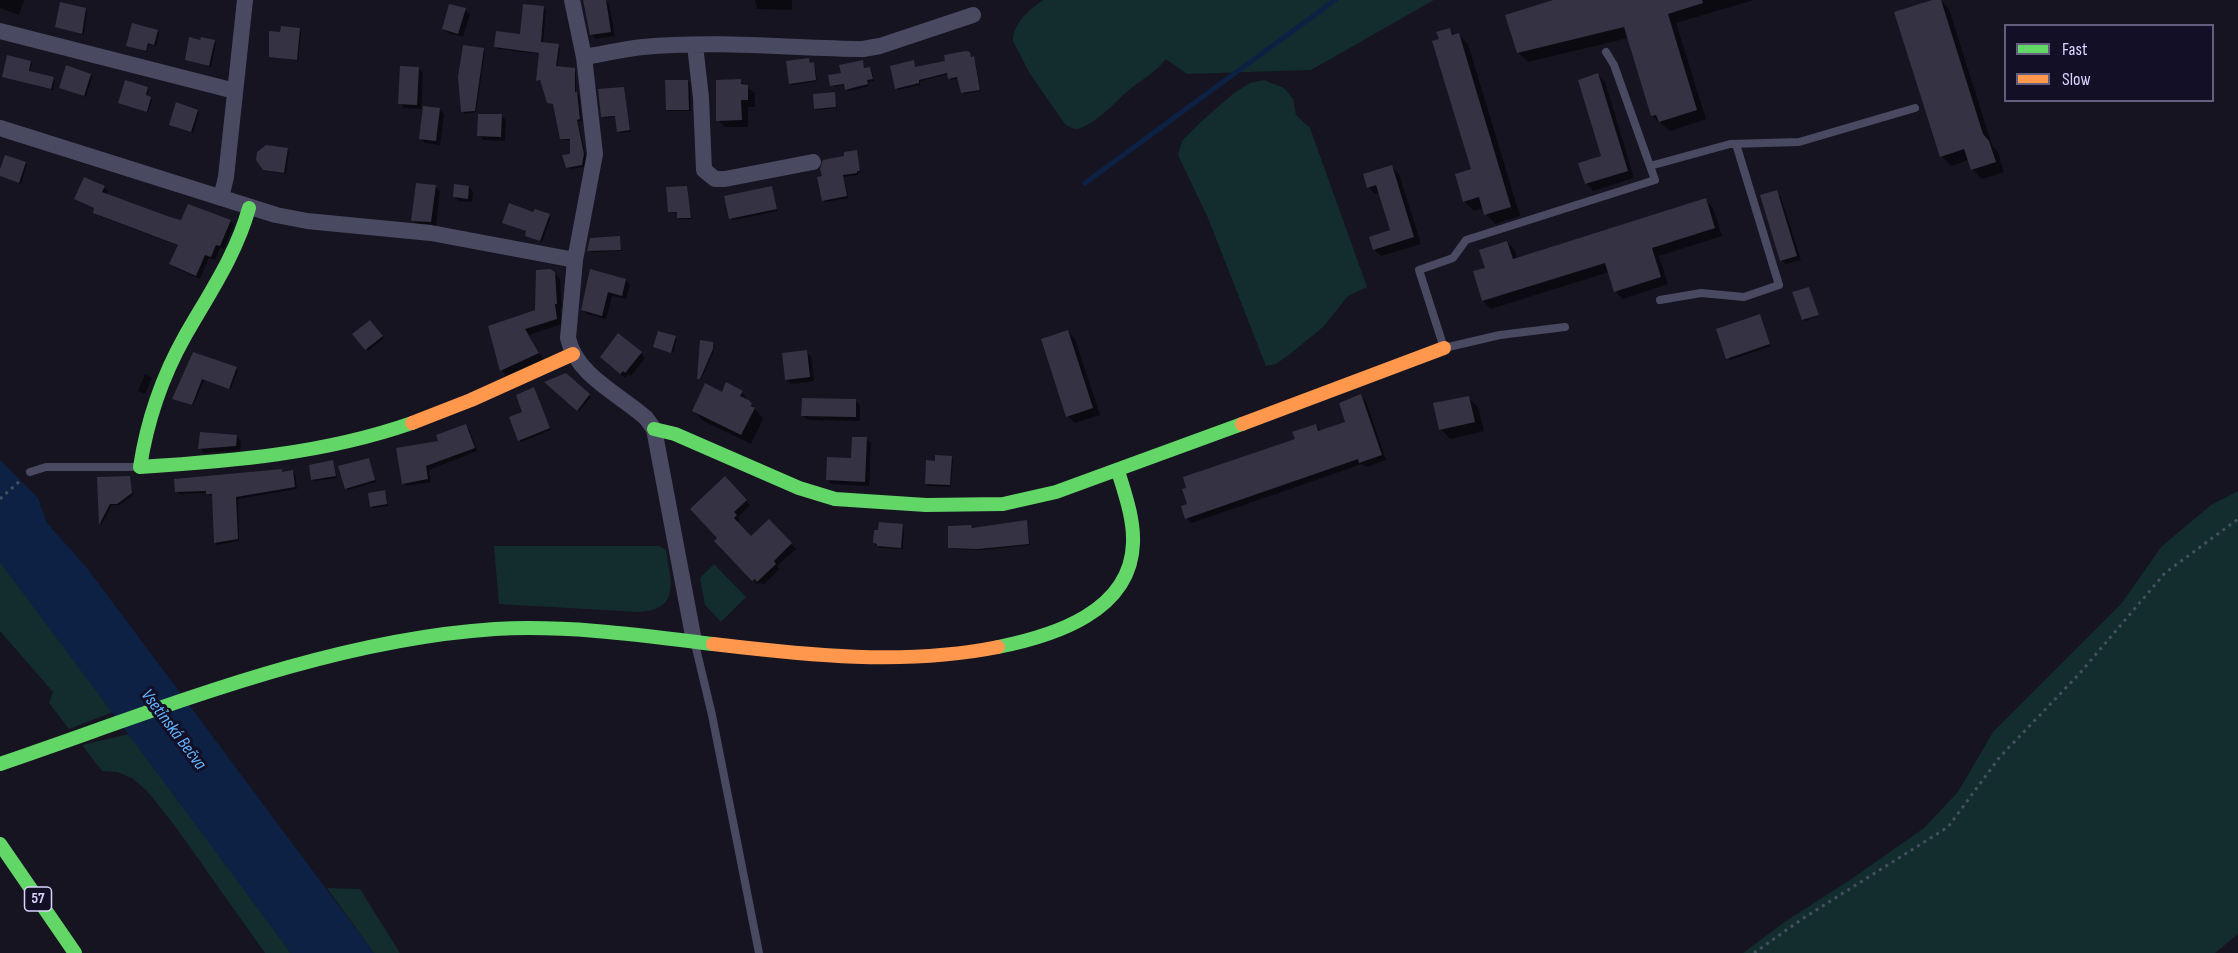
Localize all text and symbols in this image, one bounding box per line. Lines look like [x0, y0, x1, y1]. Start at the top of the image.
legend [2004, 24, 2214, 102]
text: Fast [2062, 39, 2087, 60]
text: Slow [2062, 69, 2091, 90]
water label: Vsetínská Bečva [136, 685, 210, 775]
road number: 57 [24, 887, 51, 911]

